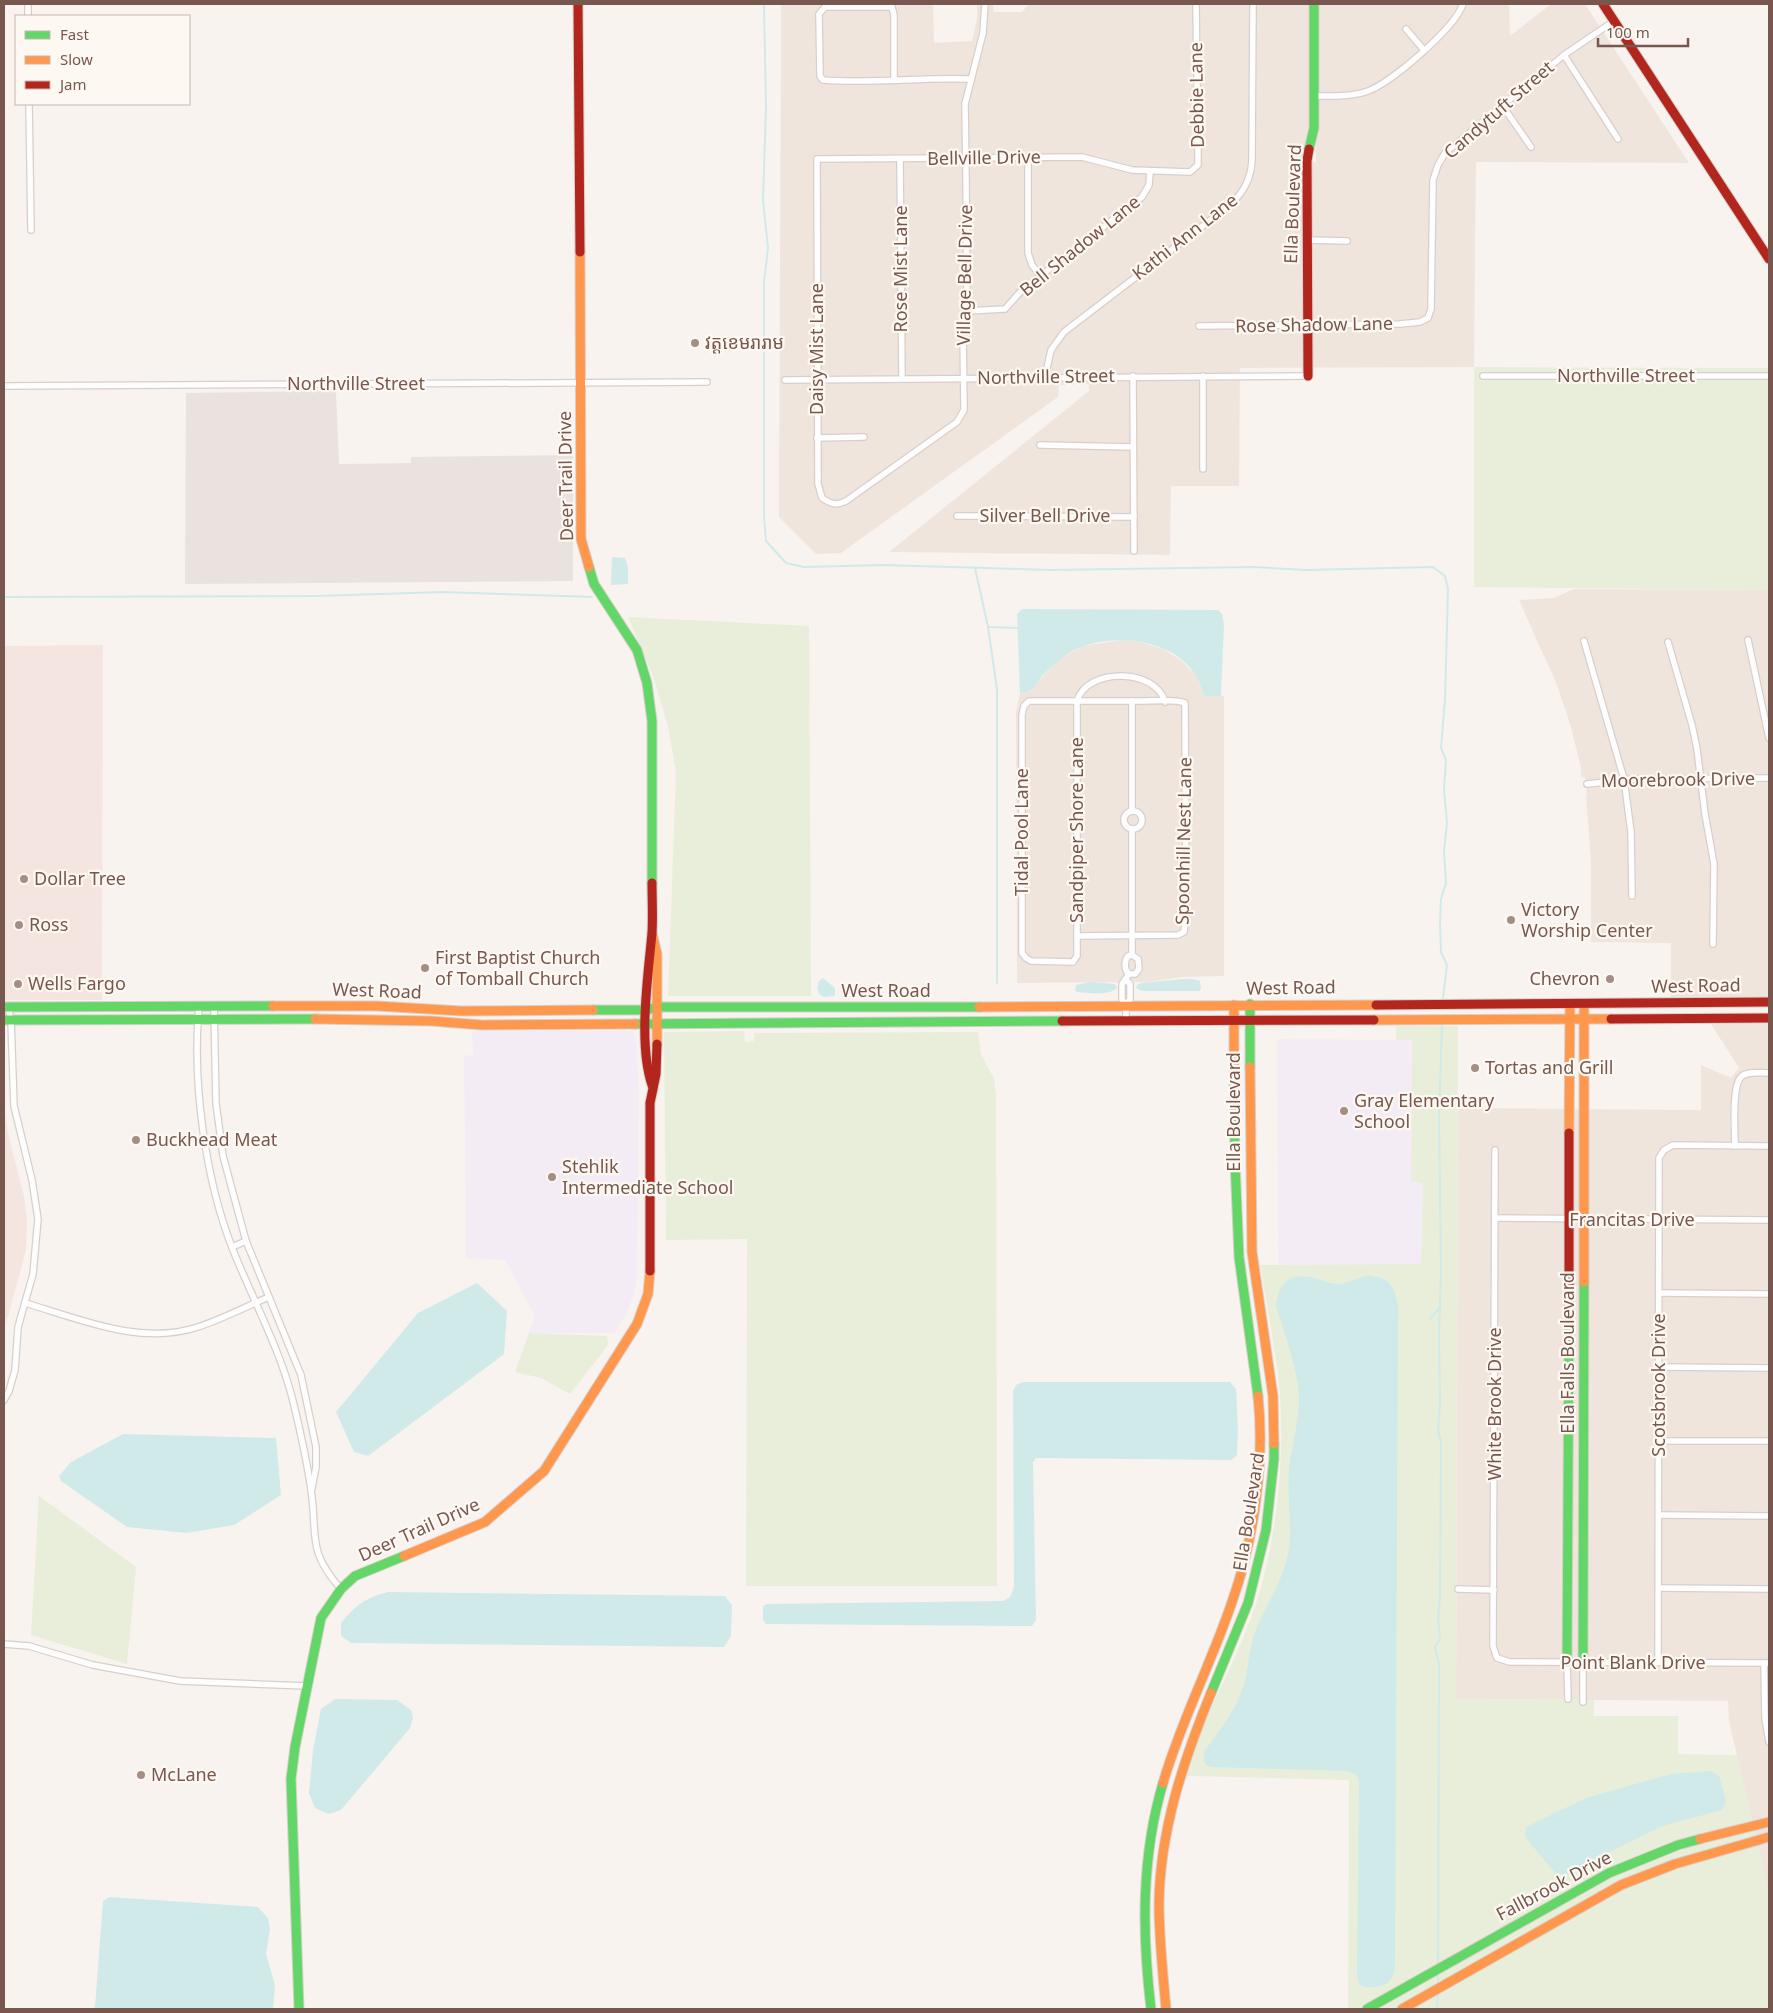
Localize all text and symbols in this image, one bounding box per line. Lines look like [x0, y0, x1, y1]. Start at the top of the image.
legend [15, 15, 190, 105]
scale bar [1598, 15, 1688, 47]
text: 100 m [1606, 22, 1650, 42]
text: Fast [60, 24, 89, 44]
street label: Debbie Lane [1183, 42, 1209, 148]
text: Slow [60, 49, 93, 69]
street label: Candytuft Street [1438, 55, 1559, 164]
text: Jam [58, 74, 87, 94]
street label: Bellville Drive [927, 144, 1041, 170]
street label: Ella Boulevard [1278, 144, 1306, 264]
street label: Kathi Ann Lane [1127, 188, 1242, 285]
street label: Bell Shadow Lane [1014, 189, 1144, 301]
street label: Village Bell Drive [951, 204, 977, 346]
street label: Rose Mist Lane [888, 205, 912, 333]
street label: Daisy Mist Lane [804, 283, 828, 415]
street label: Rose Shadow Lane [1235, 311, 1393, 337]
place label: វត្តខេមរារាម [705, 330, 784, 354]
marker: វត្តខេមរារាម [689, 337, 701, 349]
street label: Northville Street [977, 363, 1116, 389]
street label: Northville Street [1557, 363, 1695, 387]
street label: Northville Street [287, 371, 425, 395]
street label: Deer Trail Drive [552, 411, 578, 541]
street label: Silver Bell Drive [980, 503, 1110, 527]
street label: Sandpiper Shore Lane [1064, 737, 1088, 923]
street label: Spoonhill Nest Lane [1170, 757, 1196, 925]
street label: Moorebrook Drive [1601, 766, 1755, 792]
street label: Tidal Pool Lane [1009, 768, 1033, 896]
place label: Dollar Tree [34, 866, 126, 890]
marker: Dollar Tree [18, 873, 30, 885]
place label: Victory Worship Center [1521, 897, 1653, 942]
place label: Ross [29, 912, 68, 936]
marker: Victory Worship Center [1505, 914, 1517, 926]
marker: Ross [13, 919, 25, 931]
place label: First Baptist Church of Tomball Church [435, 945, 601, 990]
marker: First Baptist Church of Tomball Church [419, 962, 431, 974]
place label: Chevron [1529, 966, 1600, 990]
place label: Wells Fargo [28, 971, 126, 995]
street label: West Road [1651, 972, 1741, 998]
marker: Chevron [1604, 973, 1616, 985]
street label: West Road [1246, 974, 1336, 1000]
street label: West Road [332, 976, 422, 1004]
marker: Wells Fargo [12, 978, 24, 990]
street label: West Road [841, 978, 931, 1002]
street label: Ella Boulevard [1221, 1052, 1245, 1172]
place label: Tortas and Grill [1485, 1055, 1613, 1079]
marker: Tortas and Grill [1469, 1062, 1481, 1074]
place label: Gray Elementary School [1354, 1088, 1495, 1133]
marker: Gray Elementary School [1338, 1105, 1350, 1117]
place label: Buckhead Meat [146, 1127, 278, 1151]
marker: Buckhead Meat [130, 1134, 142, 1146]
place label: Stehlik Intermediate School [562, 1154, 734, 1199]
marker: Stehlik Intermediate School [546, 1171, 558, 1183]
street label: Francitas Drive [1569, 1207, 1695, 1231]
street label: Ella Falls Boulevard [1555, 1272, 1579, 1434]
street label: Scotsbrook Drive [1646, 1313, 1670, 1457]
street label: White Brook Drive [1482, 1327, 1506, 1481]
street label: Ella Boulevard [1227, 1451, 1269, 1573]
street label: Deer Trail Drive [354, 1492, 483, 1567]
street label: Point Blank Drive [1560, 1650, 1706, 1674]
place label: McLane [151, 1762, 217, 1786]
marker: McLane [135, 1769, 147, 1781]
street label: Fallbrook Drive [1492, 1845, 1615, 1926]

